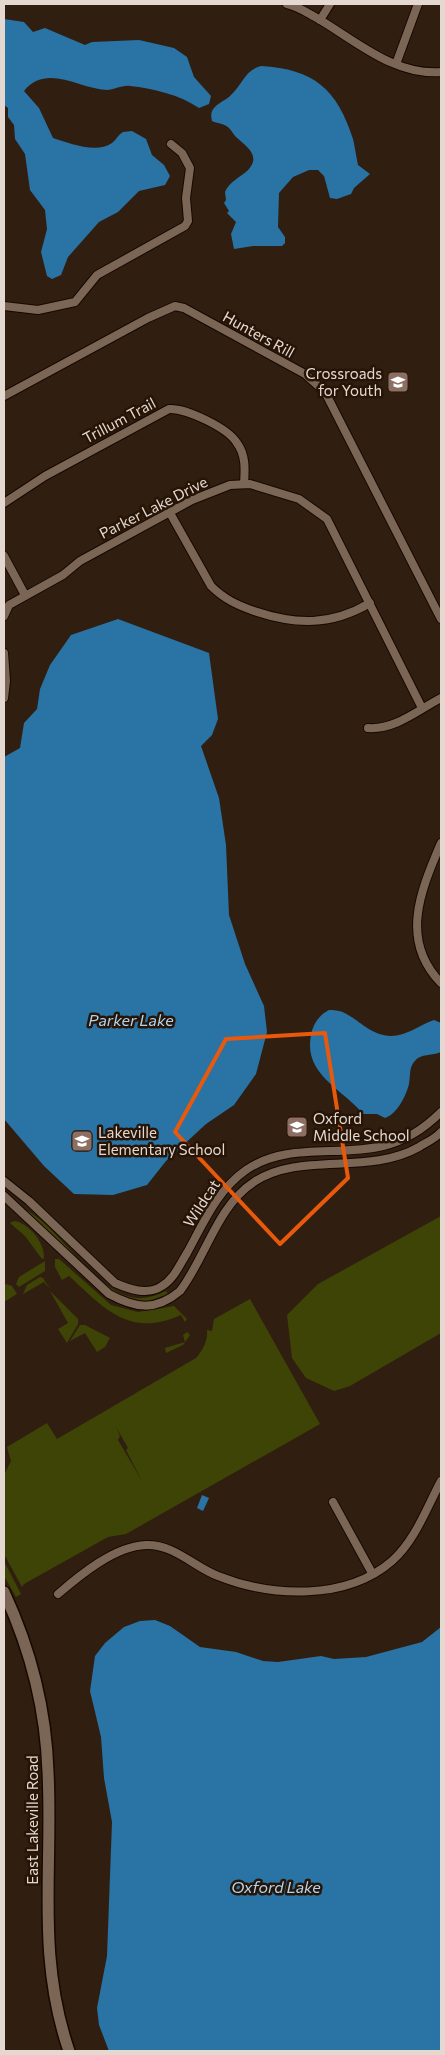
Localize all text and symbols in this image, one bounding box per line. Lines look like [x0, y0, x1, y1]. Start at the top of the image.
street label: Hunters Rill [220, 307, 298, 361]
place label: Crossroads for Youth [306, 364, 382, 399]
school or university icon: Crossroads for Youth [386, 370, 410, 394]
street label: Trillum Trail [80, 393, 158, 447]
street label: Parker Lake Drive [96, 472, 210, 542]
water label: Parker Lake [88, 1010, 174, 1029]
place label: Oxford Middle School [313, 1109, 410, 1144]
school or university icon: Oxford Middle School [285, 1115, 309, 1139]
place label: Lakeville Elementary School [98, 1123, 225, 1158]
school or university icon: Lakeville Elementary School [70, 1129, 94, 1153]
street label: Wildcat [179, 1176, 223, 1230]
street label: East Lakeville Road [23, 1755, 41, 1885]
water label: Oxford Lake [231, 1877, 321, 1896]

